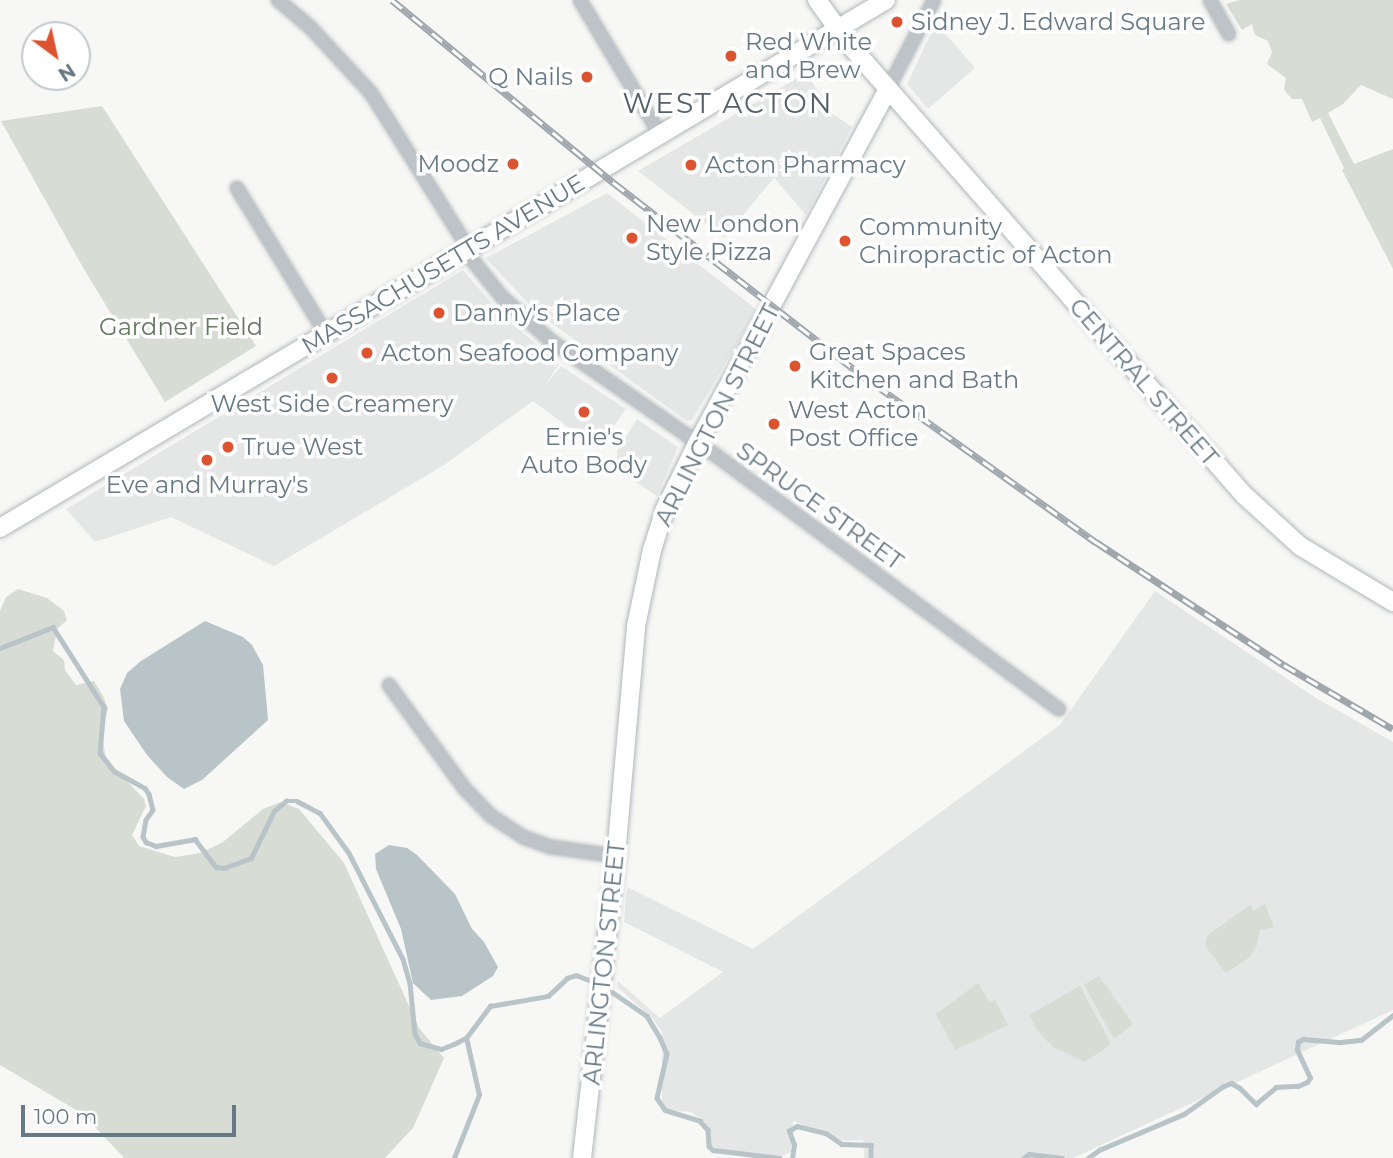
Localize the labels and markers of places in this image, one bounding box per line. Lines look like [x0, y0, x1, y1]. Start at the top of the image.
place label: Sidney J. Edward Square [911, 8, 1205, 36]
marker: Sidney J. Edward Square [889, 14, 905, 30]
place label: Red White and Brew [745, 28, 872, 84]
marker: Red White and Brew [723, 48, 739, 64]
place label: Q Nails [488, 63, 573, 91]
marker: Q Nails [579, 69, 595, 85]
place label: Moodz [417, 150, 499, 178]
place label: Acton Pharmacy [705, 151, 906, 179]
marker: Moodz [505, 156, 521, 172]
marker: Acton Pharmacy [683, 157, 699, 173]
place label: New London Style Pizza [646, 210, 800, 266]
place label: Community Chiropractic of Acton [859, 213, 1113, 269]
marker: New London Style Pizza [624, 230, 640, 246]
marker: Community Chiropractic of Acton [837, 233, 853, 249]
place label: Danny's Place [453, 299, 620, 327]
marker: Danny's Place [431, 305, 447, 321]
place label: Great Spaces Kitchen and Bath [809, 338, 1019, 394]
place label: Acton Seafood Company [381, 339, 678, 367]
marker: Acton Seafood Company [359, 345, 375, 361]
marker: Great Spaces Kitchen and Bath [787, 358, 803, 374]
marker: West Side Creamery [324, 370, 340, 386]
place label: West Side Creamery [211, 390, 453, 418]
place label: West Acton Post Office [788, 396, 927, 452]
marker: Ernie's Auto Body [576, 404, 592, 420]
marker: West Acton Post Office [766, 416, 782, 432]
place label: Ernie's Auto Body [521, 423, 647, 479]
place label: True West [242, 433, 363, 461]
marker: True West [220, 439, 236, 455]
marker: Eve and Murray's [199, 452, 215, 468]
place label: Eve and Murray's [106, 471, 308, 499]

